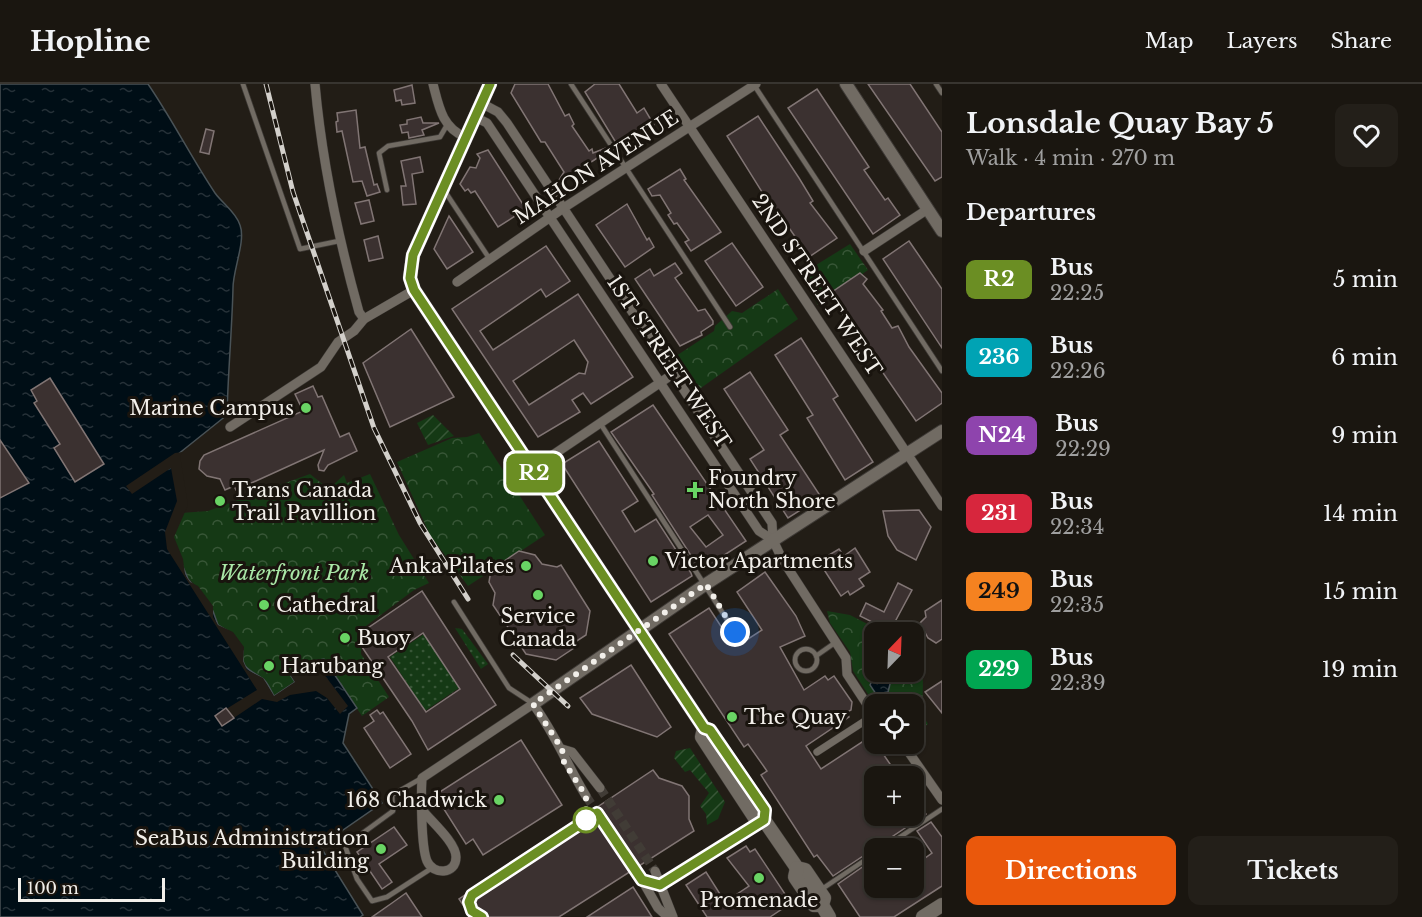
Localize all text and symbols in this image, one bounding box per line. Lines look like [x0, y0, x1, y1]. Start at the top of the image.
text: Hopline [30, 24, 151, 59]
text: Map [1145, 28, 1194, 54]
text: Layers [1227, 28, 1298, 54]
text: Share [1331, 28, 1392, 54]
button: heart [1335, 104, 1398, 167]
street label: MAHON AVENUE [509, 105, 683, 229]
text: Lonsdale Quay Bay 5 [966, 106, 1274, 141]
text: Walk · 4 min · 270 m [966, 146, 1175, 170]
street label: 2ND STREET WEST [747, 189, 887, 381]
text: Departures [966, 199, 1096, 226]
text: Bus [1050, 254, 1093, 281]
text: R2 [983, 266, 1015, 292]
text: 5 min [1333, 266, 1398, 293]
street label: 1ST STREET WEST [602, 271, 736, 453]
text: 22:25 [1050, 281, 1104, 305]
text: Bus [1050, 332, 1093, 359]
text: 236 [978, 344, 1020, 370]
text: 6 min [1331, 344, 1398, 371]
text: 22:26 [1050, 359, 1106, 383]
place label: Marine Campus [129, 396, 294, 420]
marker: Marine Campus [299, 401, 313, 415]
text: Bus [1055, 410, 1099, 437]
text: N24 [978, 422, 1025, 448]
text: 9 min [1331, 422, 1398, 449]
text: 22:29 [1055, 437, 1111, 461]
line badge: R2 [507, 454, 561, 492]
text: R2 [518, 460, 550, 486]
place label: Foundry North Shore [708, 466, 836, 513]
place label: Trans Canada Trail Pavillion [232, 478, 376, 525]
marker: Foundry North Shore [686, 481, 704, 499]
text: Bus [1050, 488, 1093, 515]
marker: Trans Canada Trail Pavillion [213, 494, 227, 508]
text: 231 [981, 500, 1017, 526]
text: 14 min [1323, 500, 1398, 527]
text: 22:34 [1050, 515, 1104, 539]
place label: Victor Apartments [664, 549, 853, 573]
place label: Anka Pilates [389, 554, 514, 578]
marker: Victor Apartments [646, 554, 660, 568]
marker: Anka Pilates [519, 559, 533, 573]
park label: Waterfront Park [219, 561, 369, 585]
text: Bus [1050, 566, 1093, 593]
text: 249 [978, 578, 1020, 604]
text: 15 min [1323, 578, 1398, 605]
marker: Service Canada [531, 588, 545, 602]
place label: Cathedral [276, 593, 377, 617]
text: 22:35 [1050, 593, 1104, 617]
marker: Cathedral [257, 598, 271, 612]
place label: Service Canada [500, 604, 577, 651]
your location [720, 617, 750, 647]
north arrow [864, 622, 924, 682]
map controls [864, 622, 924, 898]
place label: Buoy [357, 626, 411, 650]
marker: Buoy [338, 631, 352, 645]
text: Bus [1050, 644, 1093, 671]
place label: Harubang [281, 654, 384, 678]
text: 229 [978, 656, 1020, 682]
text: 19 min [1321, 656, 1398, 683]
marker: Harubang [262, 659, 276, 673]
text: 22:39 [1050, 671, 1106, 695]
button: locate [864, 694, 924, 754]
place label: The Quay [744, 705, 847, 729]
marker: The Quay [725, 710, 739, 724]
button: + [864, 766, 924, 826]
place label: 168 Chadwick [346, 788, 488, 812]
marker: 168 Chadwick [492, 793, 506, 807]
unlabelled marker [573, 807, 599, 833]
place label: SeaBus Administration Building [135, 826, 370, 873]
button: Directions [966, 836, 1176, 905]
button: Tickets [1188, 836, 1398, 905]
button: − [864, 838, 924, 898]
marker: SeaBus Administration Building [374, 842, 388, 856]
marker: Promenade [752, 871, 766, 885]
scale bar [18, 875, 165, 902]
text: 100 m [27, 878, 79, 898]
place label: Promenade [700, 888, 818, 912]

